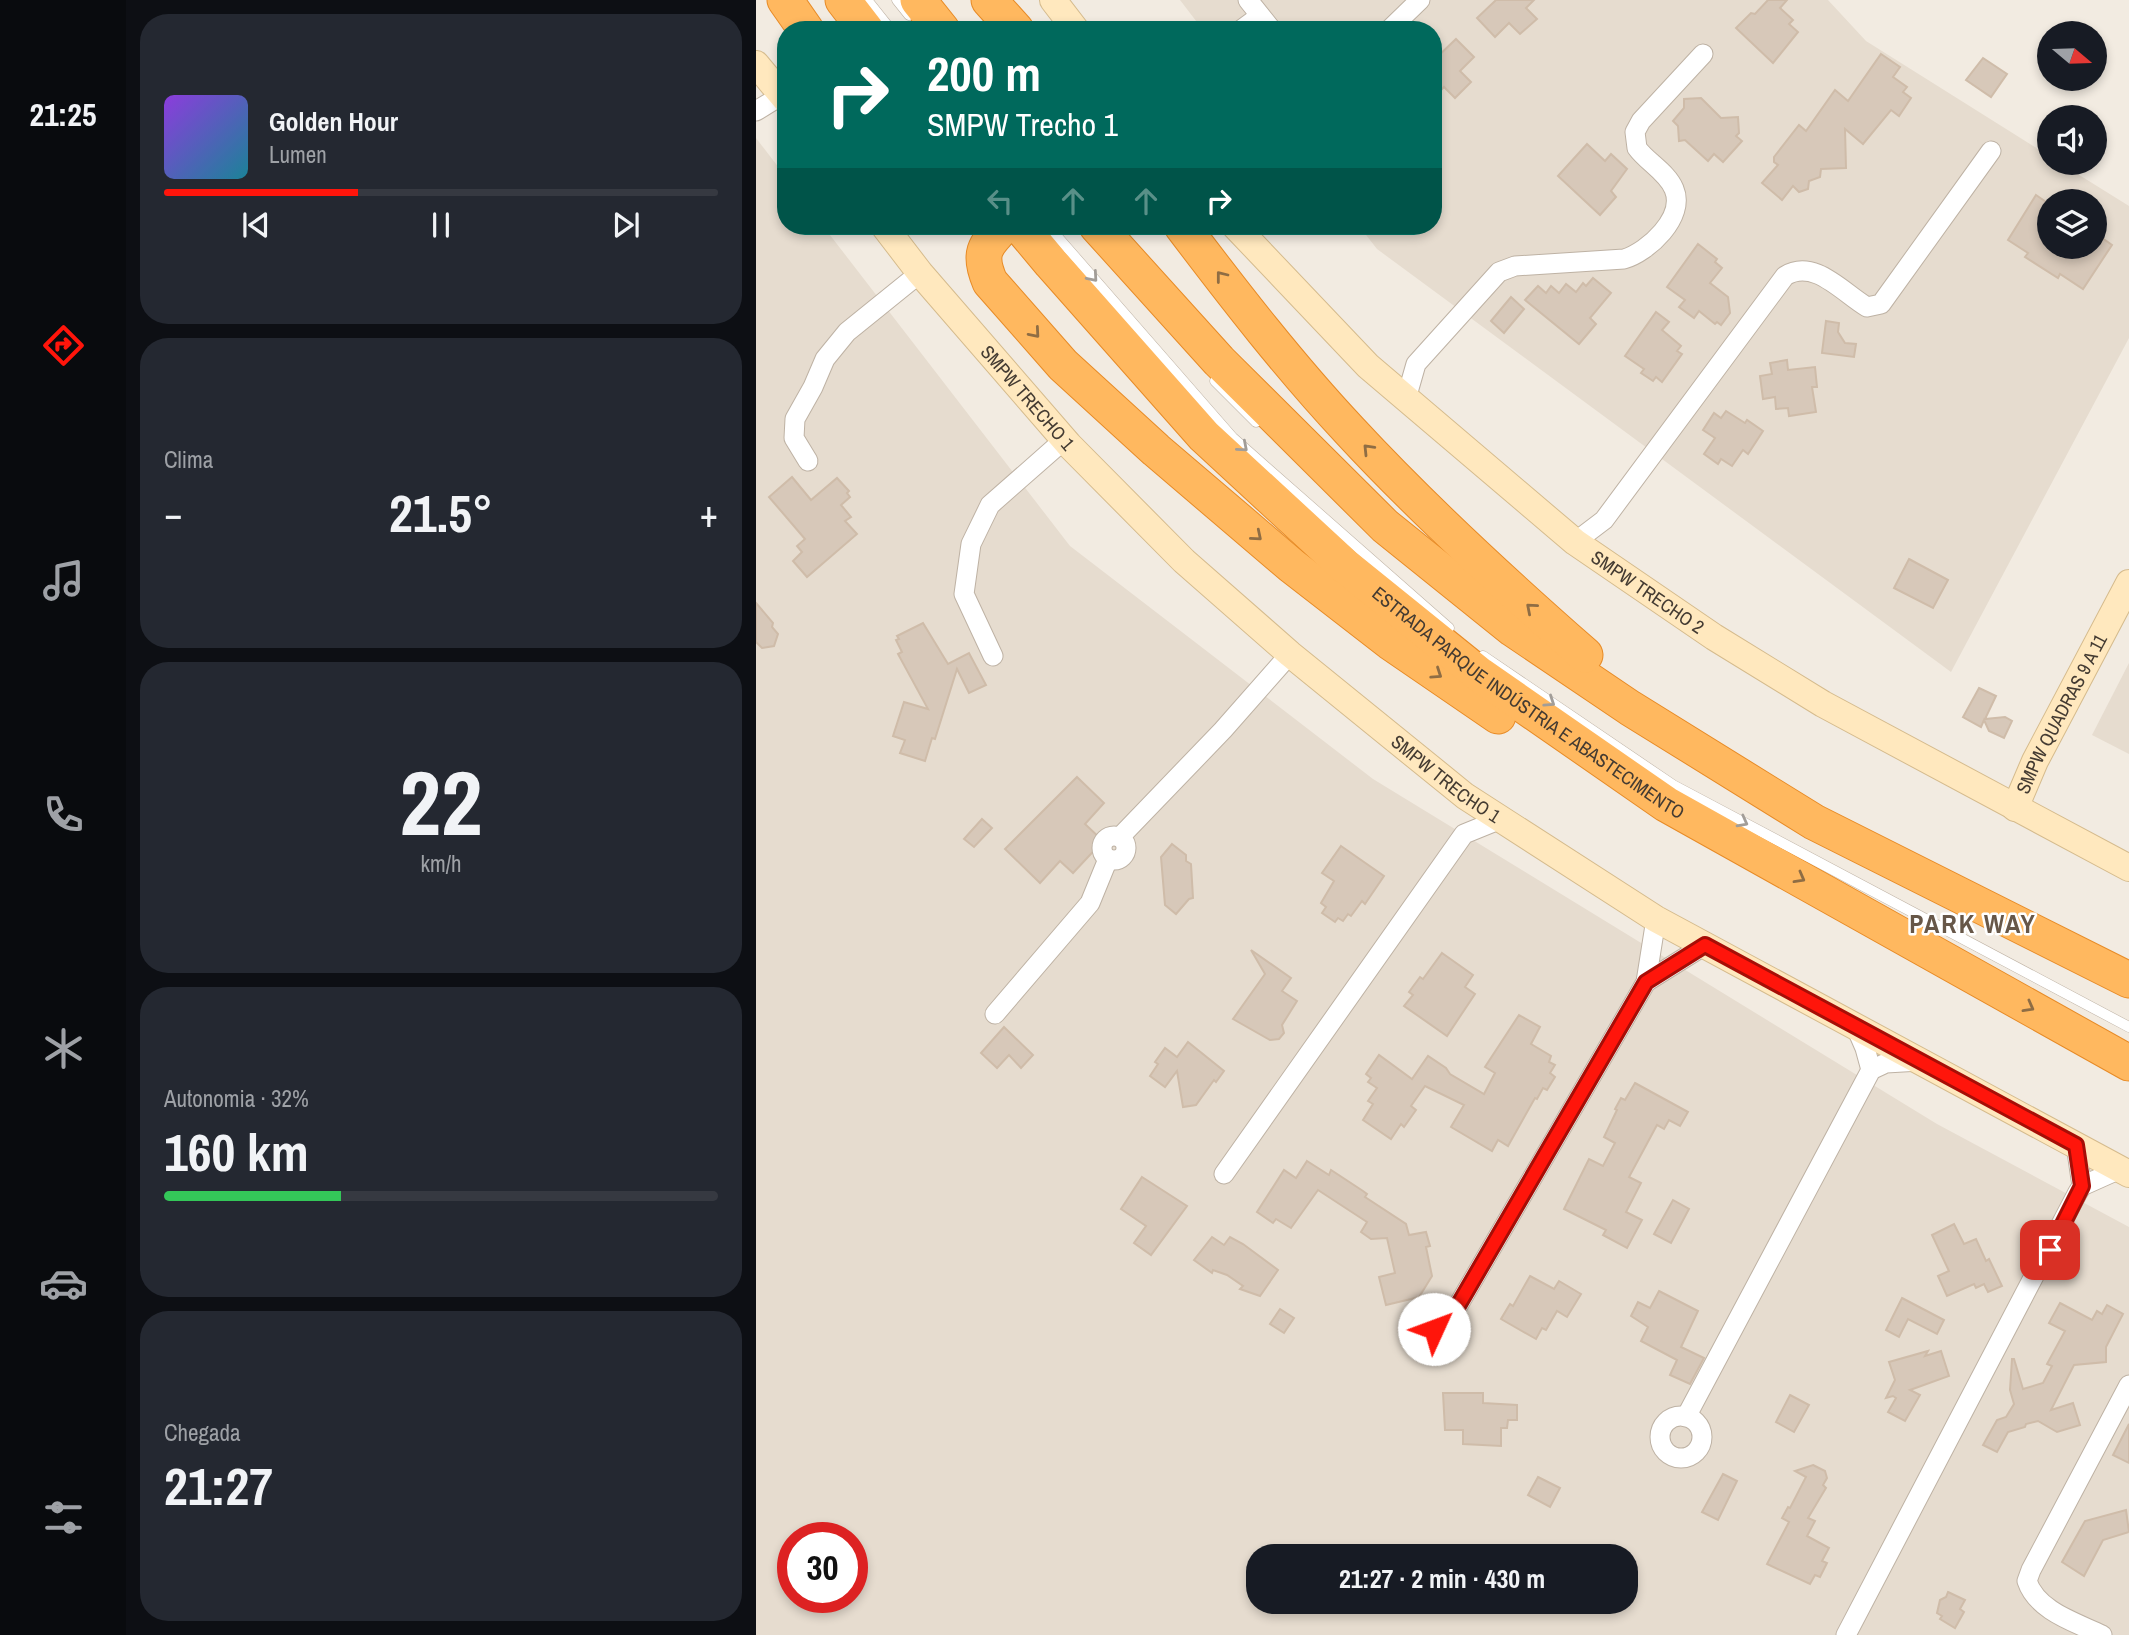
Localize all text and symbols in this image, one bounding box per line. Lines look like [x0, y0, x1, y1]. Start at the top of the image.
north arrow [2037, 21, 2107, 91]
map controls [2037, 21, 2107, 259]
text: 200 m [927, 40, 1041, 106]
icon: right [812, 49, 903, 140]
text: 21:25 [29, 93, 97, 136]
text: SMPW Trecho 1 [927, 103, 1118, 146]
text: Golden Hour [269, 104, 398, 139]
button: sound [2037, 105, 2107, 175]
text: Lumen [269, 139, 327, 170]
icon: left [981, 182, 1019, 220]
icon: ahead [1054, 182, 1092, 220]
icon: ahead [1127, 182, 1165, 220]
icon: right [1200, 182, 1238, 220]
button: layers [2037, 189, 2107, 259]
icon: previous [237, 206, 275, 244]
icon: pause [422, 206, 460, 244]
icon: next [607, 206, 645, 244]
one-way arrow [1085, 269, 1097, 282]
one-way arrow [1216, 272, 1229, 284]
icon: directions [39, 321, 88, 370]
one-way arrow [1027, 325, 1039, 338]
street label: SMPW TRECHO 1 [975, 339, 1081, 456]
one-way arrow [1235, 439, 1248, 452]
text: Clima [164, 444, 213, 475]
one-way arrow [1364, 445, 1377, 458]
text: 21.5° [389, 478, 493, 548]
text: − [164, 488, 182, 539]
text: + [700, 488, 718, 539]
one-way arrow [1248, 528, 1261, 540]
street label: SMPW TRECHO 2 [1586, 544, 1709, 640]
icon: music [39, 556, 88, 605]
street label: ESTRADA PARQUE INDÚSTRIA E ABASTECIMENTO [1367, 580, 1689, 825]
one-way arrow [1526, 604, 1539, 616]
street label: SMPW QUADRAS 9 A 11 [2010, 629, 2113, 798]
one-way arrow [1429, 666, 1442, 678]
one-way arrow [1542, 693, 1555, 706]
street label: SMPW TRECHO 1 [1386, 728, 1506, 829]
text: 22 [400, 741, 483, 863]
icon: phone [39, 790, 88, 839]
one-way arrow [1736, 814, 1748, 827]
text: km/h [421, 848, 461, 879]
one-way arrow [1792, 870, 1805, 884]
district label: PARK WAY [1909, 906, 2037, 941]
one-way arrow [2022, 999, 2035, 1012]
icon: climate [39, 1024, 88, 1073]
text: Autonomia · 32% [164, 1083, 309, 1114]
text: 160 km [164, 1117, 309, 1187]
pin [2020, 1220, 2080, 1280]
icon: arrive [2031, 1231, 2069, 1269]
icon: car [39, 1259, 88, 1308]
position arrow [1397, 1292, 1471, 1366]
text: Chegada [164, 1417, 241, 1448]
text: 21:27 [164, 1451, 273, 1521]
icon: filters [39, 1493, 88, 1542]
speed limit sign: 30 [777, 1522, 868, 1613]
text: 21:27 · 2 min · 430 m [1339, 1561, 1545, 1596]

